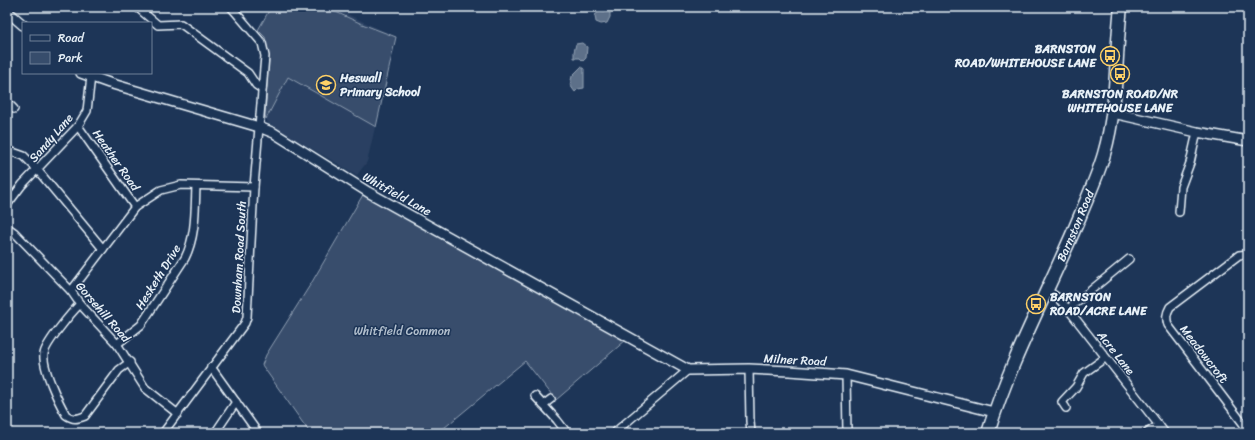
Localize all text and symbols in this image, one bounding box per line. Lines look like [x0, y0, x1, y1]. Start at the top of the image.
legend [22, 22, 152, 74]
text: Road [58, 27, 85, 49]
place label: BARNSTON ROAD/WHITEHOUSE LANE [954, 38, 1097, 74]
bus stop icon: BARNSTON ROAD/WHITEHOUSE LANE [1099, 45, 1121, 67]
text: Park [58, 47, 83, 69]
bus stop icon: BARNSTON ROAD/NR WHITEHOUSE LANE [1109, 63, 1131, 85]
place label: Heswall Primary School [339, 67, 421, 103]
school or university icon: Heswall Primary School [315, 74, 337, 96]
place label: BARNSTON ROAD/NR WHITEHOUSE LANE [1062, 83, 1179, 119]
street label: Sandy Lane [23, 108, 79, 168]
street label: Heather Road [86, 124, 147, 197]
street label: Whitfield Lane [358, 166, 436, 222]
street label: Barnston Road [1050, 186, 1101, 265]
street label: Downham Road South [225, 200, 253, 314]
street label: Hesketh Drive [129, 240, 187, 314]
street label: Gorsehill Road [70, 276, 137, 348]
place label: BARNSTON ROAD/ACRE LANE [1049, 286, 1148, 322]
bus stop icon: BARNSTON ROAD/ACRE LANE [1025, 293, 1047, 315]
park label: Whitfield Common [354, 320, 451, 342]
street label: Meadowcroft [1174, 320, 1235, 389]
street label: Acre Lane [1091, 325, 1141, 380]
street label: Milner Road [763, 347, 829, 373]

